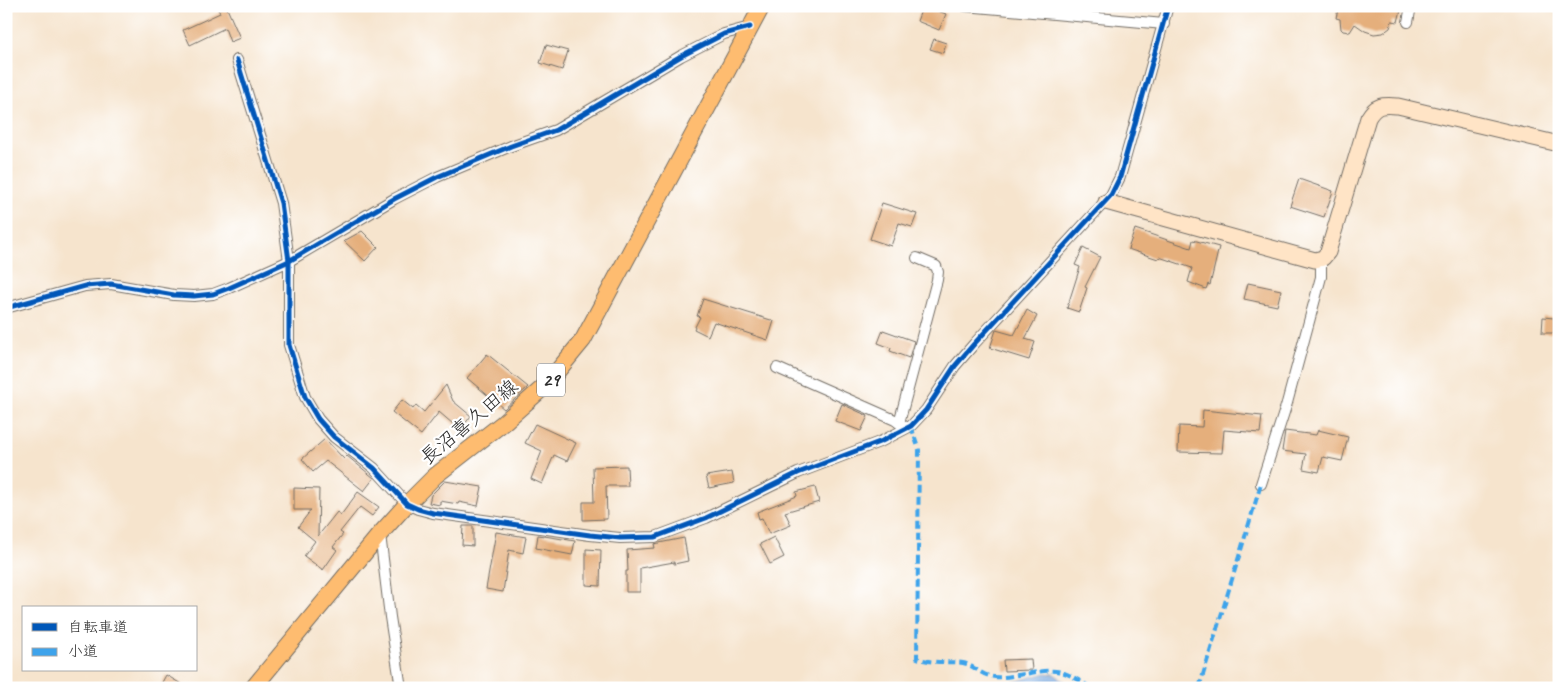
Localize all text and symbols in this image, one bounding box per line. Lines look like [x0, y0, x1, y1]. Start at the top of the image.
road number: 29 [537, 364, 565, 396]
street label: 長沼喜久田線 [415, 374, 523, 470]
legend [22, 606, 198, 672]
text: 自転車道 [68, 618, 128, 637]
text: 小道 [68, 642, 98, 661]

